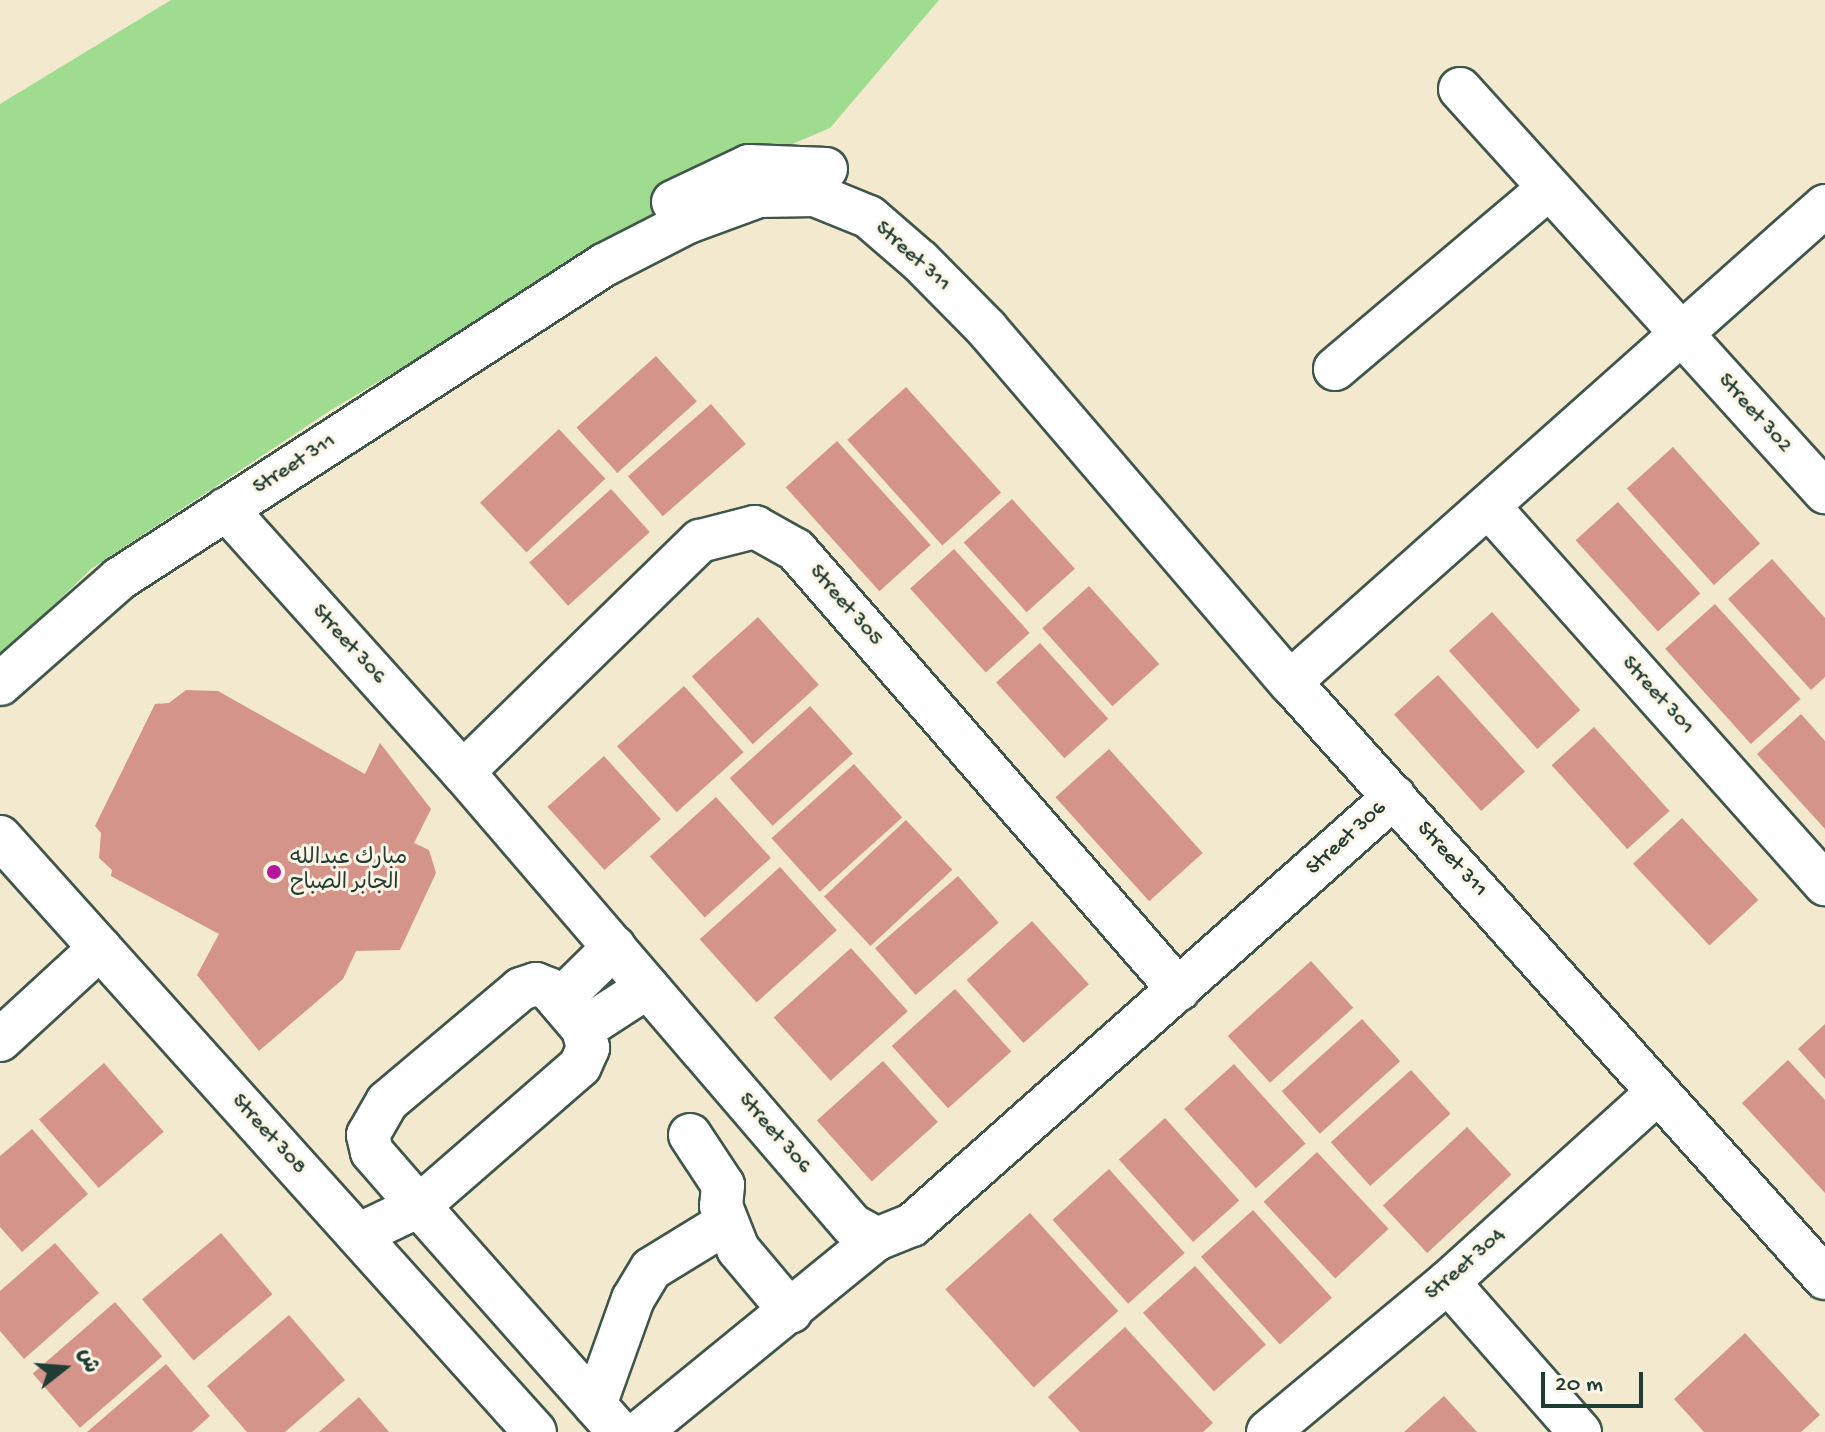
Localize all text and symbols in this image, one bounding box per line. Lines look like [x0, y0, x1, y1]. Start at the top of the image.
street label: Street 311 [869, 216, 955, 298]
street label: Street 302 [1711, 369, 1797, 459]
street label: Street 311 [249, 429, 341, 501]
street label: Street 305 [802, 560, 888, 652]
street label: Street 306 [305, 599, 391, 691]
street label: Street 301 [1615, 651, 1699, 741]
street label: Street 306 [1301, 796, 1393, 882]
street label: Street 311 [1410, 817, 1492, 903]
place label: مبارك عبدالله الجابر الصباح [290, 846, 407, 898]
marker: مبارك عبدالله الجابر الصباح [265, 863, 283, 881]
street label: Street 306 [732, 1088, 816, 1180]
street label: Street 308 [225, 1089, 311, 1181]
street label: Street 304 [1420, 1223, 1512, 1307]
north arrow [24, 1328, 104, 1408]
text: ش [71, 1346, 103, 1376]
scale bar [1545, 1356, 1647, 1406]
text: 20 m [1555, 1371, 1603, 1400]

